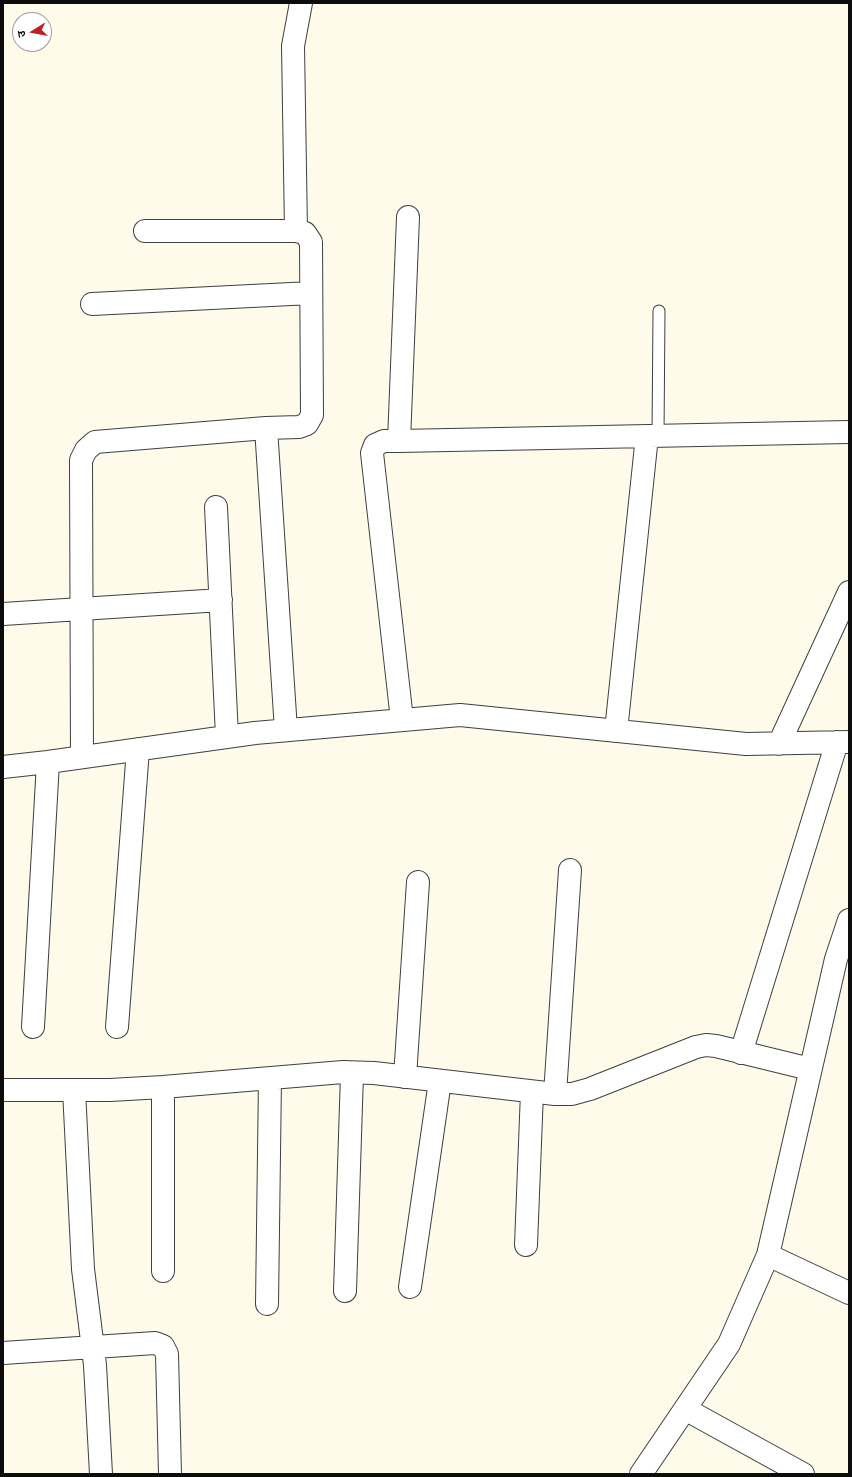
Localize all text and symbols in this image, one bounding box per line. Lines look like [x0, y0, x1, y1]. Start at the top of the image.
north arrow [12, 12, 52, 52]
text: उ [14, 30, 29, 39]

